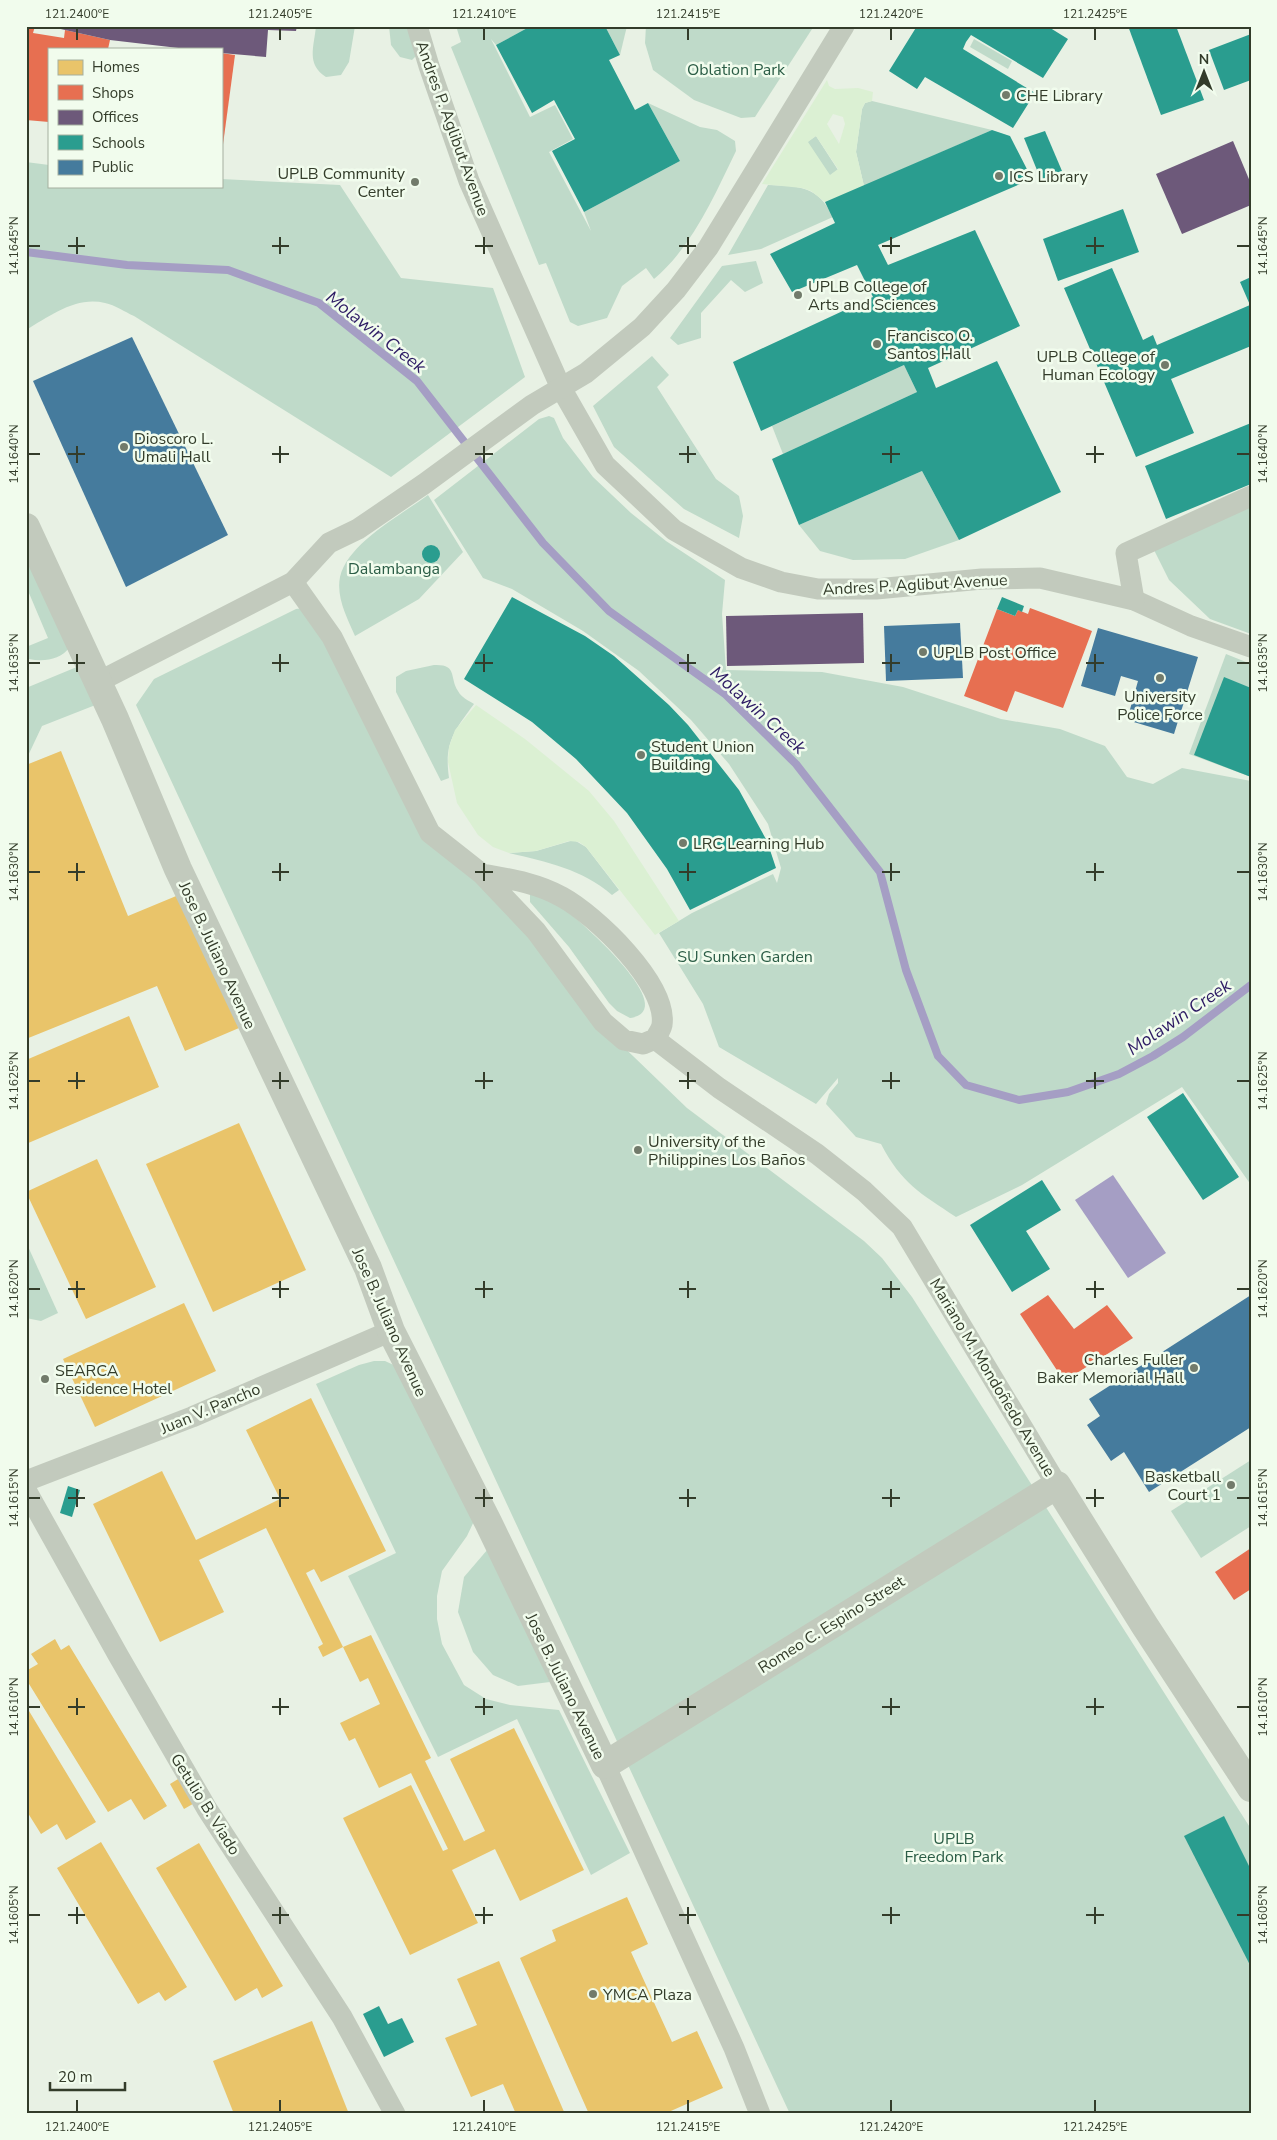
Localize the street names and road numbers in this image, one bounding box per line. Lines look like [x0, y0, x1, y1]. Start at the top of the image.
street label: Andres P. Aglibut Avenue [410, 38, 494, 219]
street label: Andres P. Aglibut Avenue [822, 569, 1008, 601]
street label: Jose B. Juliano Avenue [173, 877, 261, 1033]
street label: Jose B. Juliano Avenue [346, 1244, 432, 1400]
street label: Mariano M. Mondoñedo Avenue [924, 1274, 1060, 1481]
street label: Juan V. Pancho [156, 1378, 264, 1440]
street label: Romeo C. Espino Street [754, 1571, 909, 1679]
street label: Jose B. Juliano Avenue [520, 1609, 610, 1763]
street label: Getulio B. Viado [165, 1750, 245, 1860]

